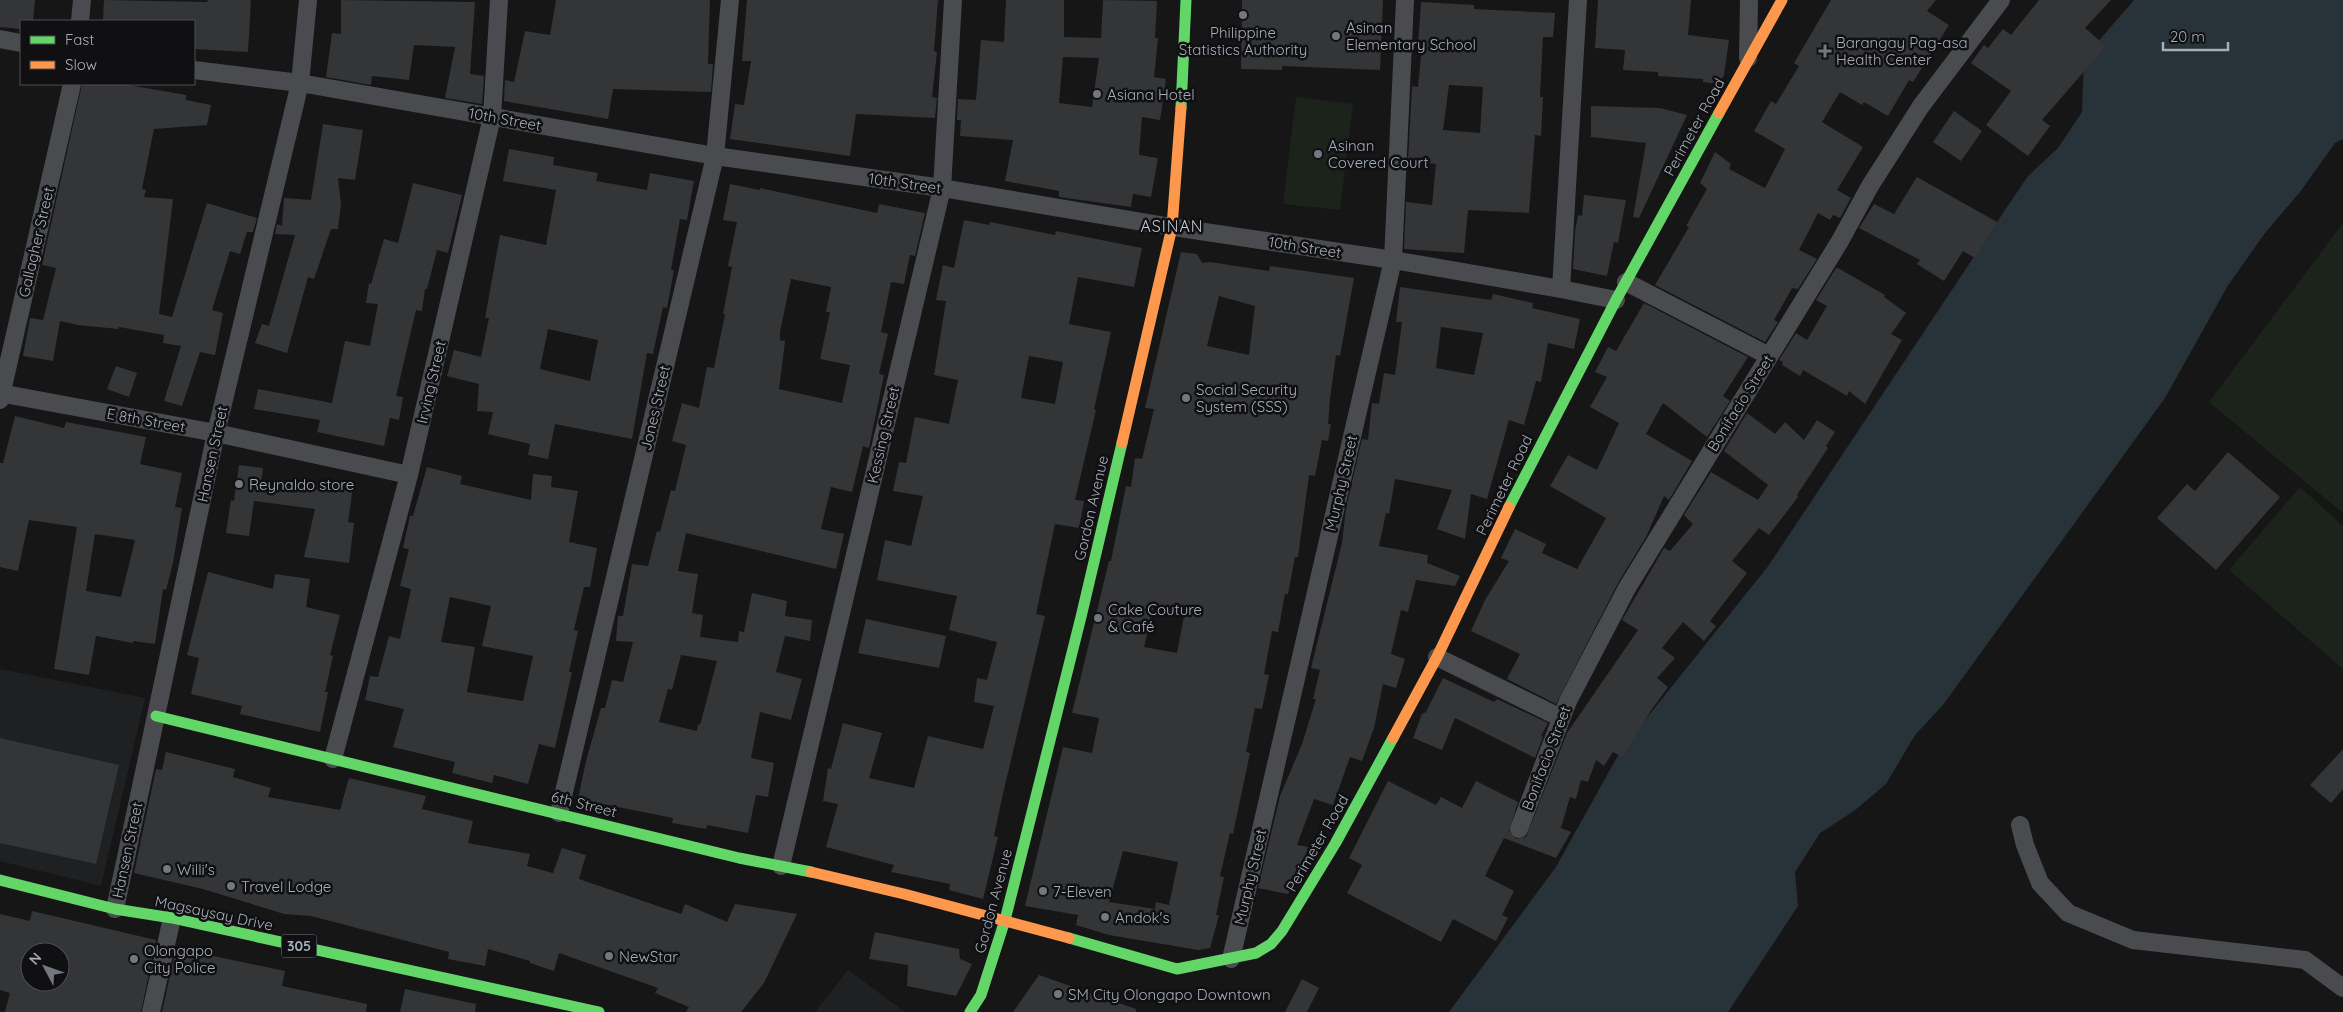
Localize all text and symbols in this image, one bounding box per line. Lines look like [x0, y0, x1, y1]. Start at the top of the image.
marker: Philippine Statistics Authority [1237, 9, 1249, 21]
place label: Asinan Elementary School [1346, 18, 1476, 54]
legend [20, 20, 195, 85]
scale bar [2163, 20, 2228, 52]
place label: Philippine Statistics Authority [1179, 23, 1307, 59]
text: 20 m [2170, 27, 2205, 46]
text: Fast [65, 30, 94, 49]
marker: Asinan Elementary School [1330, 30, 1342, 42]
place label: Barangay Pag-asa Health Center [1836, 33, 1968, 69]
marker: Barangay Pag-asa Health Center [1818, 44, 1832, 58]
text: Slow [65, 55, 97, 74]
street label: Perimeter Road [1659, 75, 1729, 179]
place label: Asiana Hotel [1107, 85, 1195, 104]
marker: Asiana Hotel [1091, 88, 1103, 100]
street label: 10th Street [467, 103, 543, 135]
place label: Asinan Covered Court [1328, 136, 1428, 172]
marker: Asinan Covered Court [1312, 148, 1324, 160]
street label: 10th Street [867, 169, 943, 197]
street label: Gallagher Street [14, 185, 58, 299]
district label: ASINAN [1141, 216, 1204, 236]
street label: 10th Street [1267, 232, 1343, 262]
street label: Irving Street [412, 339, 450, 425]
street label: Bonifacio Street [1703, 351, 1777, 455]
street label: Jones Street [636, 364, 674, 452]
place label: Social Security System (SSS) [1196, 380, 1297, 416]
street label: Kessing Street [863, 385, 903, 485]
marker: Social Security System (SSS) [1180, 392, 1192, 404]
street label: E 8th Street [105, 404, 187, 436]
street label: Hansen Street [193, 404, 231, 504]
street label: Perimeter Road [1472, 432, 1536, 538]
street label: Murphy Street [1321, 433, 1361, 533]
street label: Gordon Avenue [1070, 454, 1112, 562]
place label: Reynaldo store [249, 475, 354, 494]
marker: Reynaldo store [233, 478, 245, 490]
place label: Cake Couture & Café [1108, 600, 1202, 636]
marker: Cake Couture & Café [1092, 612, 1104, 624]
street label: Bonifacio Street [1517, 703, 1575, 813]
street label: 6th Street [549, 787, 619, 821]
street label: Perimeter Road [1282, 791, 1352, 895]
street label: Hansen Street [108, 800, 146, 900]
street label: Murphy Street [1230, 827, 1270, 927]
street label: Gordon Avenue [970, 847, 1016, 955]
place label: Willi's [177, 860, 215, 879]
marker: Willi's [161, 863, 173, 875]
place label: Travel Lodge [241, 877, 331, 896]
marker: Travel Lodge [225, 880, 237, 892]
place label: 7-Eleven [1053, 882, 1112, 901]
marker: 7-Eleven [1037, 885, 1049, 897]
street label: Magsaysay Drive [153, 891, 275, 935]
place label: Andok's [1115, 908, 1169, 927]
marker: Andok's [1099, 911, 1111, 923]
road number: 305 [282, 934, 316, 958]
place label: Olongapo City Police [144, 941, 215, 977]
north arrow [20, 942, 70, 992]
place label: NewStar [619, 947, 678, 966]
text: N [25, 949, 45, 968]
marker: NewStar [603, 950, 615, 962]
marker: Olongapo City Police [128, 953, 140, 965]
place label: SM City Olongapo Downtown [1068, 985, 1271, 1004]
marker: SM City Olongapo Downtown [1052, 988, 1064, 1000]

